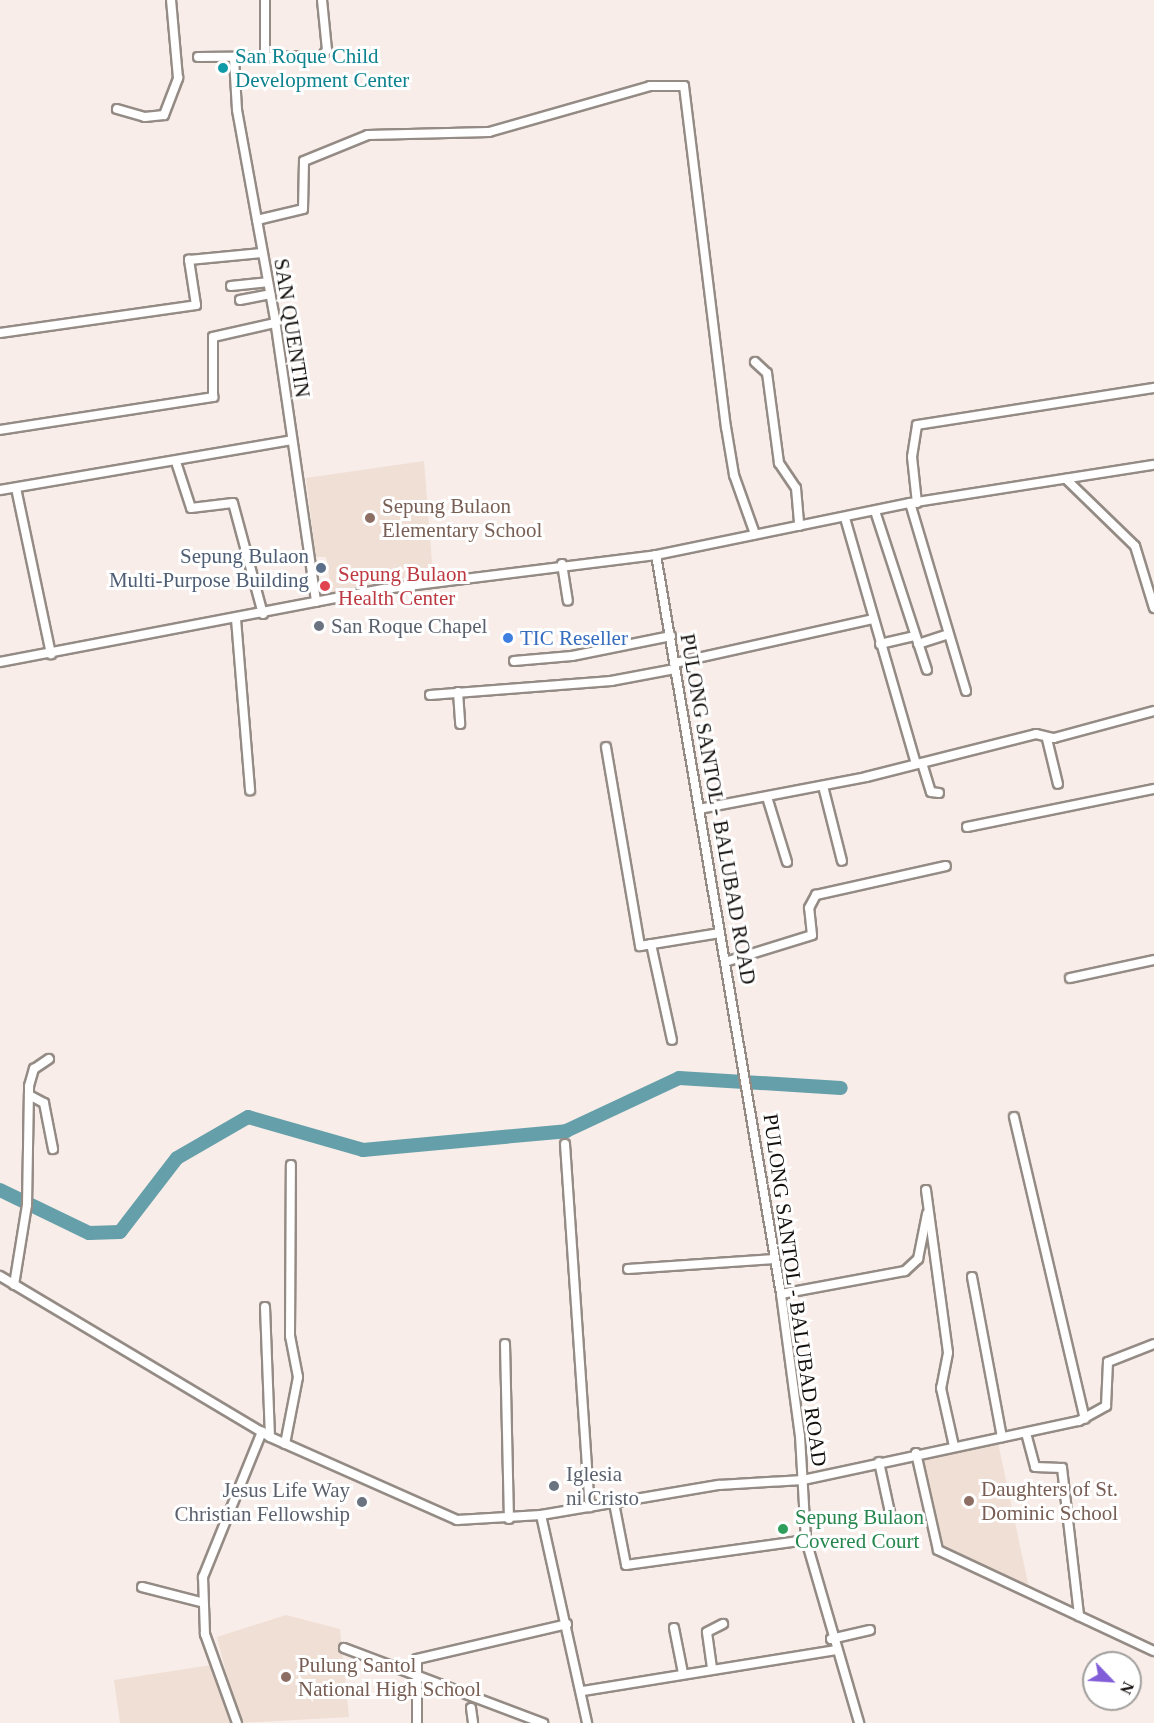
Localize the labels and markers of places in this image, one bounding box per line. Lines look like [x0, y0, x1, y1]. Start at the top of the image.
place label: San Roque Child Development Center [235, 43, 409, 93]
marker: San Roque Child Development Center [216, 61, 230, 75]
place label: Sepung Bulaon Elementary School [382, 493, 542, 543]
marker: Sepung Bulaon Elementary School [363, 511, 377, 525]
place label: Sepung Bulaon Multi-Purpose Building [109, 543, 309, 593]
marker: Sepung Bulaon Multi-Purpose Building [314, 561, 328, 575]
place label: Sepung Bulaon Health Center [338, 561, 467, 611]
marker: Sepung Bulaon Health Center [316, 577, 334, 595]
place label: San Roque Chapel [331, 613, 487, 639]
marker: San Roque Chapel [312, 619, 326, 633]
place label: TIC Reseller [520, 625, 628, 651]
marker: TIC Reseller [501, 631, 515, 645]
place label: Iglesia ni Cristo [566, 1461, 639, 1511]
place label: Daughters of St. Dominic School [981, 1476, 1118, 1526]
place label: Jesus Life Way Christian Fellowship [174, 1477, 350, 1527]
marker: Iglesia ni Cristo [547, 1479, 561, 1493]
marker: Daughters of St. Dominic School [962, 1494, 976, 1508]
marker: Jesus Life Way Christian Fellowship [355, 1495, 369, 1509]
place label: Sepung Bulaon Covered Court [795, 1504, 924, 1554]
marker: Sepung Bulaon Covered Court [776, 1522, 790, 1536]
place label: Pulung Santol National High School [298, 1652, 481, 1702]
marker: Pulung Santol National High School [279, 1670, 293, 1684]

